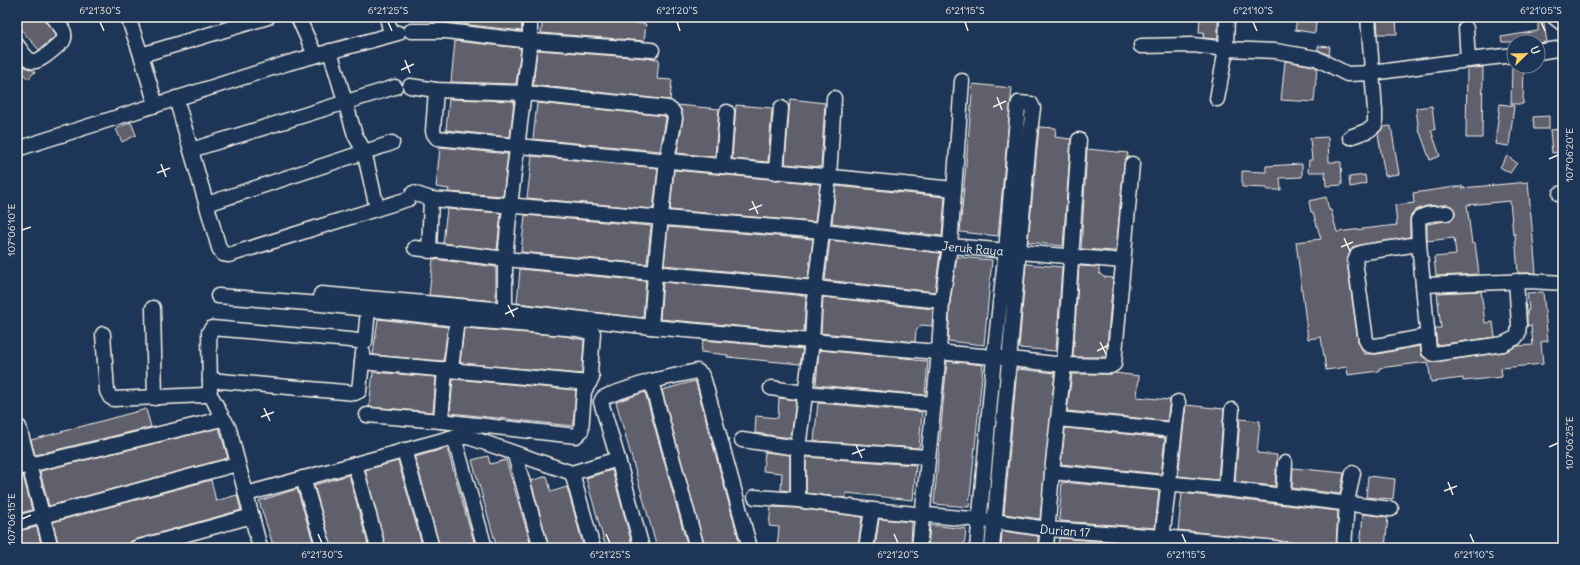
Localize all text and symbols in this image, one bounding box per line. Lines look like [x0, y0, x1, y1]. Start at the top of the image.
text: 6°21'30"S [79, 4, 121, 17]
text: 6°21'25"S [368, 4, 409, 17]
text: 6°21'20"S [656, 4, 698, 17]
text: 6°21'15"S [945, 4, 985, 17]
text: 6°21'10"S [1233, 4, 1273, 17]
text: 6°21'05"S [1520, 4, 1562, 17]
north arrow [1506, 34, 1546, 74]
text: U [1527, 44, 1543, 56]
text: 107°06'20"E [1563, 128, 1576, 182]
text: 107°06'10"E [5, 204, 18, 256]
street label: Jeruk Raya [941, 238, 1004, 258]
text: 107°06'25"E [1563, 416, 1576, 470]
text: 107°06'15"E [5, 493, 18, 545]
street label: Durian 17 [1039, 521, 1091, 539]
text: 6°21'30"S [301, 548, 343, 561]
text: 6°21'25"S [590, 548, 631, 561]
text: 6°21'20"S [877, 548, 919, 561]
text: 6°21'15"S [1166, 548, 1206, 561]
text: 6°21'10"S [1454, 548, 1494, 561]

